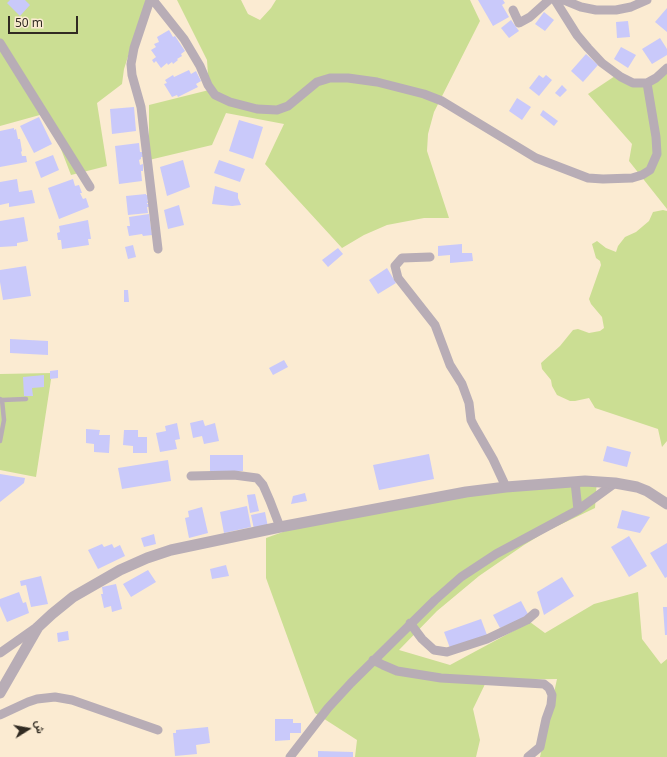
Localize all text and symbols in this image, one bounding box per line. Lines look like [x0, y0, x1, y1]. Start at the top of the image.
scale bar [10, 8, 80, 34]
text: 50 m [15, 14, 43, 31]
north arrow [8, 709, 48, 749]
text: ش [32, 719, 49, 735]

